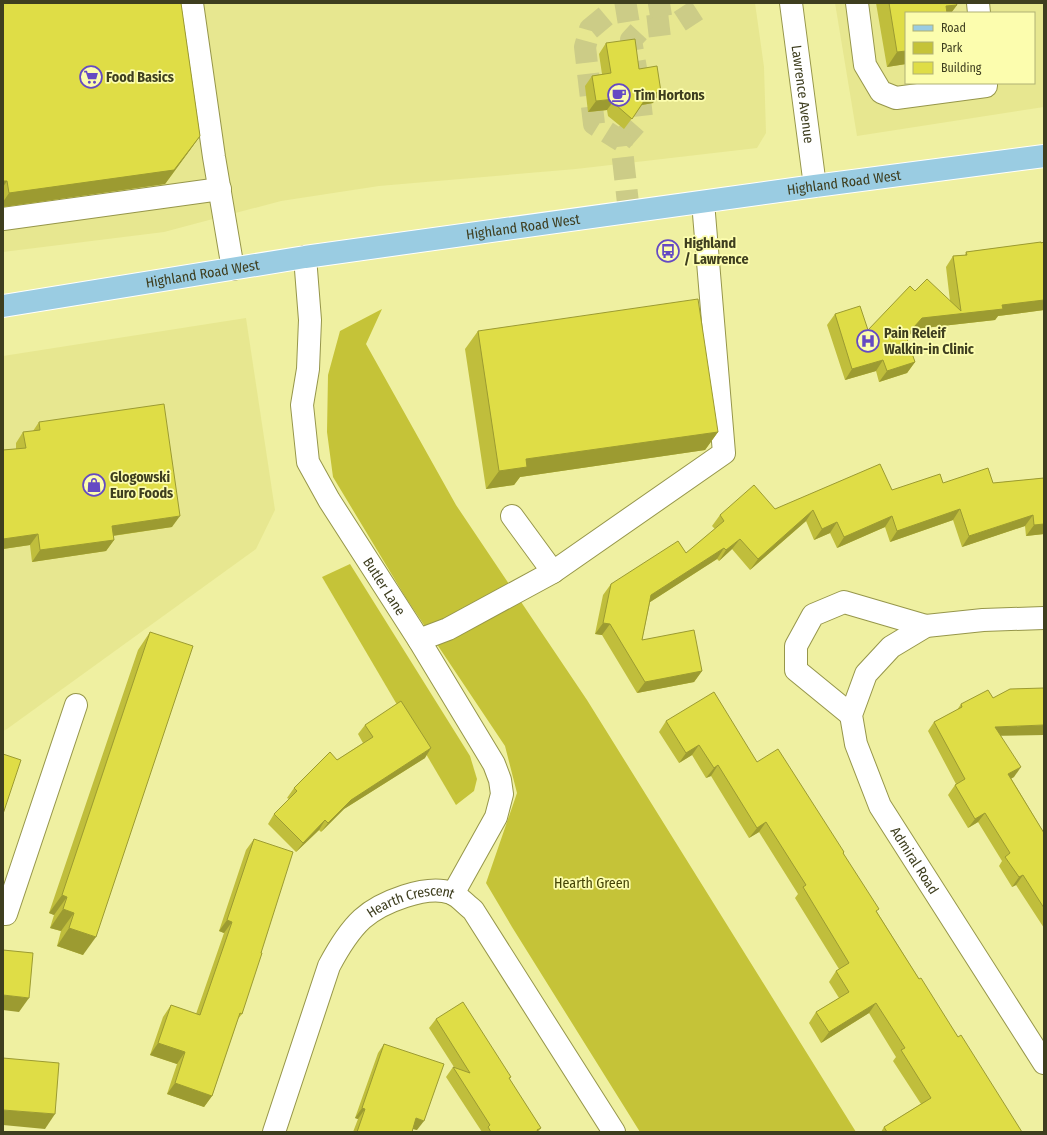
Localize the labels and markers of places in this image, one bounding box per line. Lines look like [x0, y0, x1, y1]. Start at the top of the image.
supermarket icon: Food Basics [78, 64, 104, 90]
place label: Food Basics [106, 69, 174, 86]
cafe icon: Tim Hortons [606, 82, 632, 108]
place label: Tim Hortons [634, 87, 705, 104]
place label: Highland / Lawrence [684, 235, 749, 268]
bus stop icon: Highland / Lawrence [655, 238, 681, 264]
place label: Pain Releif Walkin-in Clinic [884, 325, 975, 358]
hospital icon: Pain Releif Walkin-in Clinic [855, 328, 881, 354]
place label: Glogowski Euro Foods [110, 469, 173, 502]
shop icon: Glogowski Euro Foods [81, 472, 107, 498]

